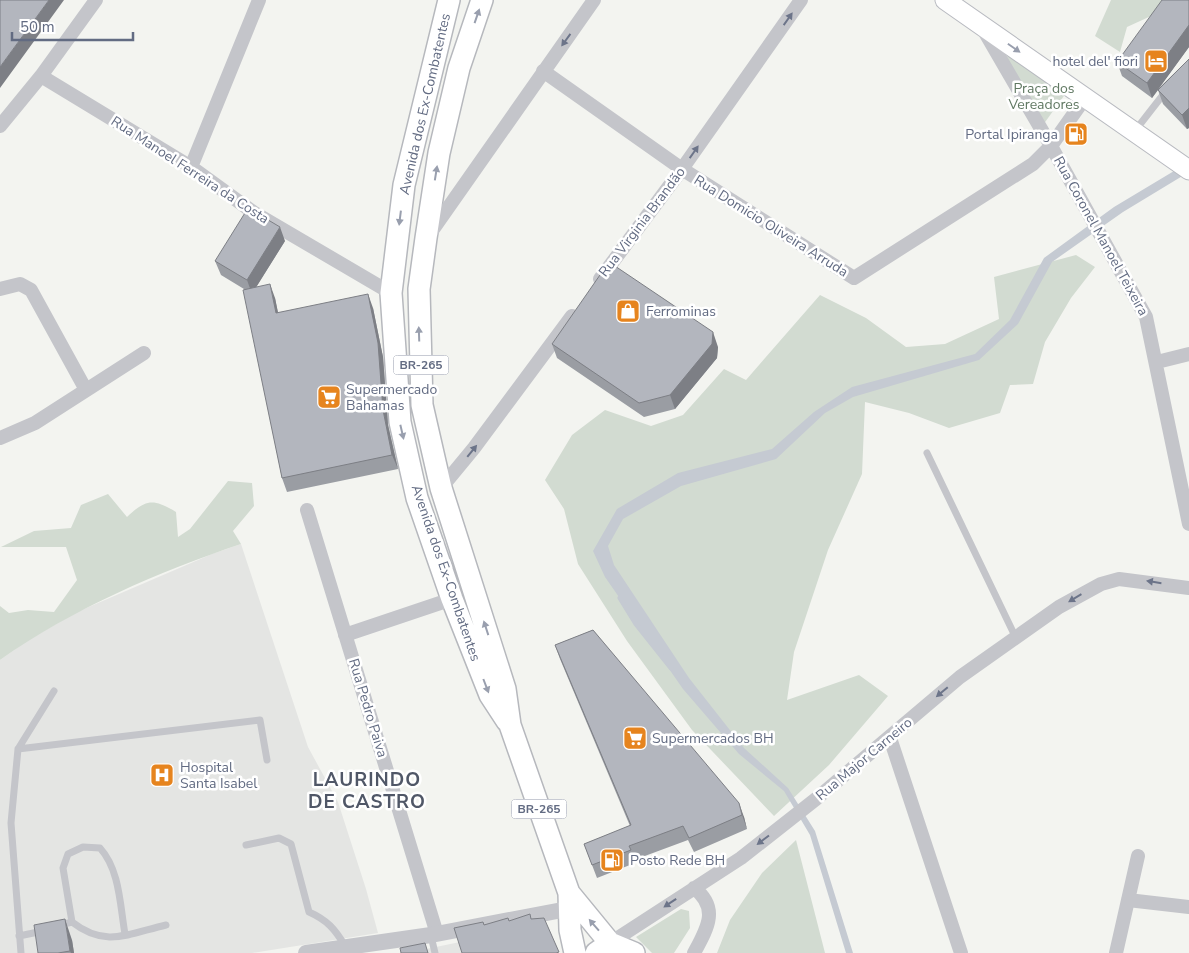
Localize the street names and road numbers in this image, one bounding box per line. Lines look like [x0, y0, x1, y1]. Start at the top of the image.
street label: Avenida dos Ex-Combatentes [395, 11, 455, 197]
street label: Rua Manoel Ferreira da Costa [107, 112, 273, 228]
street label: Rua Coronel Manoel Teixeira [1049, 153, 1153, 319]
street label: Rua Virginia Brandão [594, 163, 690, 281]
street label: Rua Domicio Oliveira Arruda [690, 171, 852, 281]
road number: BR-265 [394, 356, 448, 374]
street label: Avenida dos Ex-Combatentes [407, 482, 485, 664]
street label: Rua Pedro Paiva [344, 656, 392, 760]
street label: Rua Major Carneiro [812, 713, 916, 805]
road number: BR-265 [512, 800, 566, 819]

